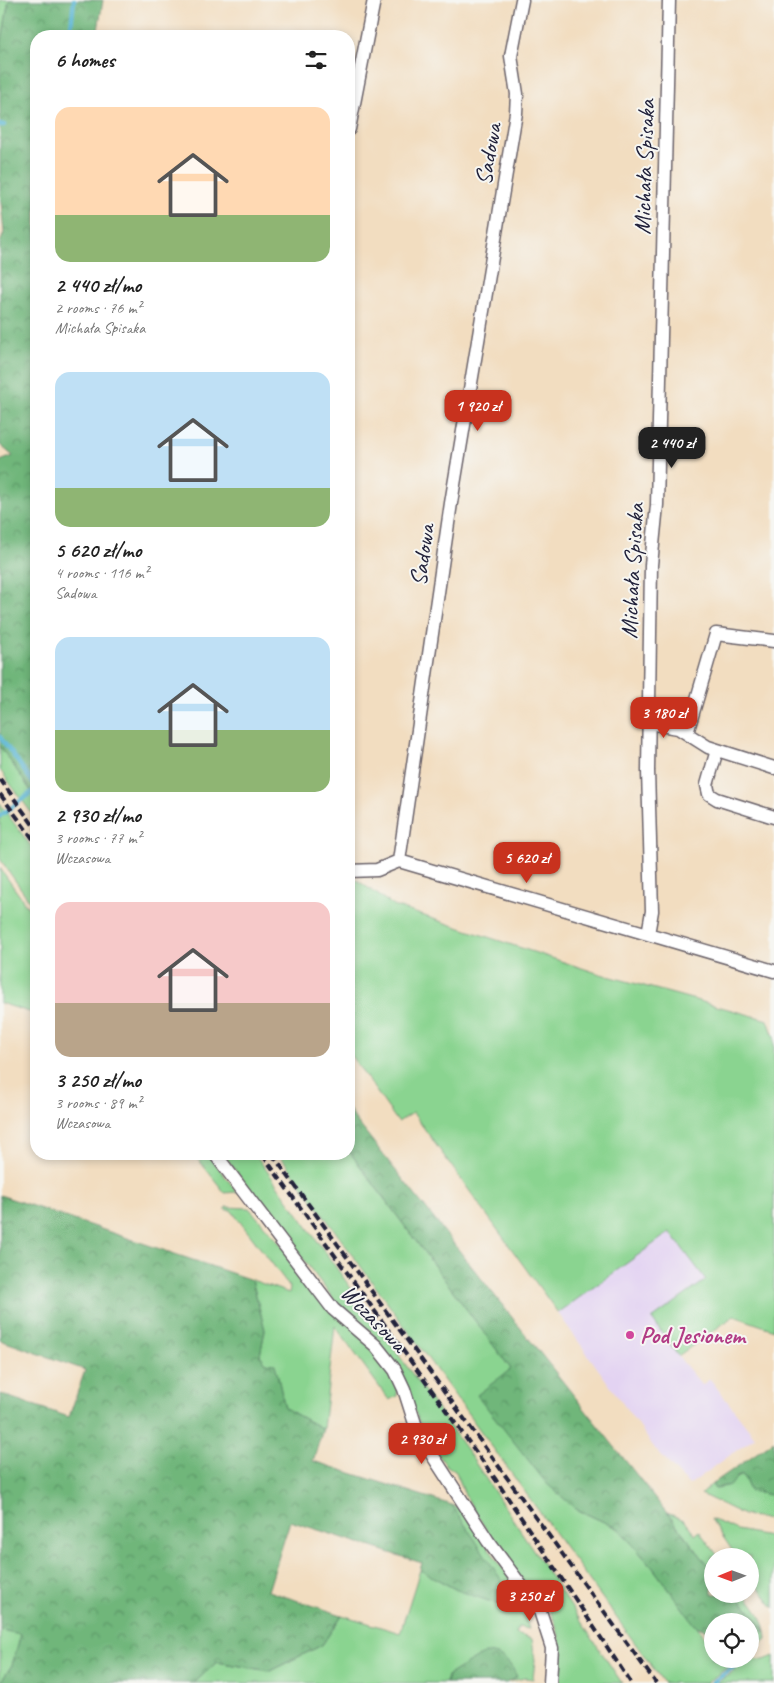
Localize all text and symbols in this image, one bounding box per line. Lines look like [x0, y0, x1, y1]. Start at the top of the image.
icon: filters [302, 46, 330, 74]
text: 6 homes [55, 47, 115, 73]
street label: Michała Spisaka [627, 97, 661, 235]
street label: Sadowa [468, 119, 509, 187]
icon: home [148, 140, 238, 230]
text: 2 440 zł/mo [55, 272, 141, 298]
text: 2 rooms · 76 m² [55, 298, 141, 318]
text: Michała Spisaka [55, 318, 145, 338]
pin: 1 920 zł [426, 390, 530, 432]
text: 1 920 zł [456, 396, 501, 416]
icon: home [148, 405, 238, 495]
pin: 2 440 zł [620, 426, 724, 469]
text: 2 440 zł [649, 433, 695, 453]
street label: Michała Spisaka [613, 501, 651, 639]
street label: Sadowa [403, 520, 441, 588]
text: 5 620 zł/mo [55, 537, 141, 563]
text: 4 rooms · 116 m² [55, 563, 149, 583]
text: Sadowa [55, 583, 96, 603]
icon: home [148, 670, 238, 760]
pin: 3 180 zł [612, 696, 716, 739]
text: 3 180 zł [641, 703, 687, 723]
text: 2 930 zł/mo [55, 802, 141, 828]
text: 3 rooms · 77 m² [55, 828, 141, 848]
pin: 5 620 zł [475, 842, 579, 884]
text: Wczasowa [55, 848, 110, 868]
text: 5 620 zł [504, 848, 550, 868]
icon: home [148, 935, 238, 1025]
text: 3 250 zł/mo [55, 1067, 141, 1093]
text: 3 rooms · 89 m² [55, 1093, 141, 1113]
text: Wczasowa [55, 1113, 110, 1133]
street label: Wczasowa [334, 1278, 415, 1360]
place label: Pod Jesionem [640, 1320, 747, 1350]
marker: Pod Jesionem [624, 1329, 636, 1341]
pin: 2 930 zł [370, 1422, 474, 1465]
text: 2 930 zł [400, 1429, 445, 1449]
north arrow [704, 1548, 759, 1602]
map controls [704, 1548, 759, 1668]
pin: 3 250 zł [478, 1580, 582, 1622]
text: 3 250 zł [508, 1586, 552, 1606]
button: locate [704, 1613, 759, 1668]

